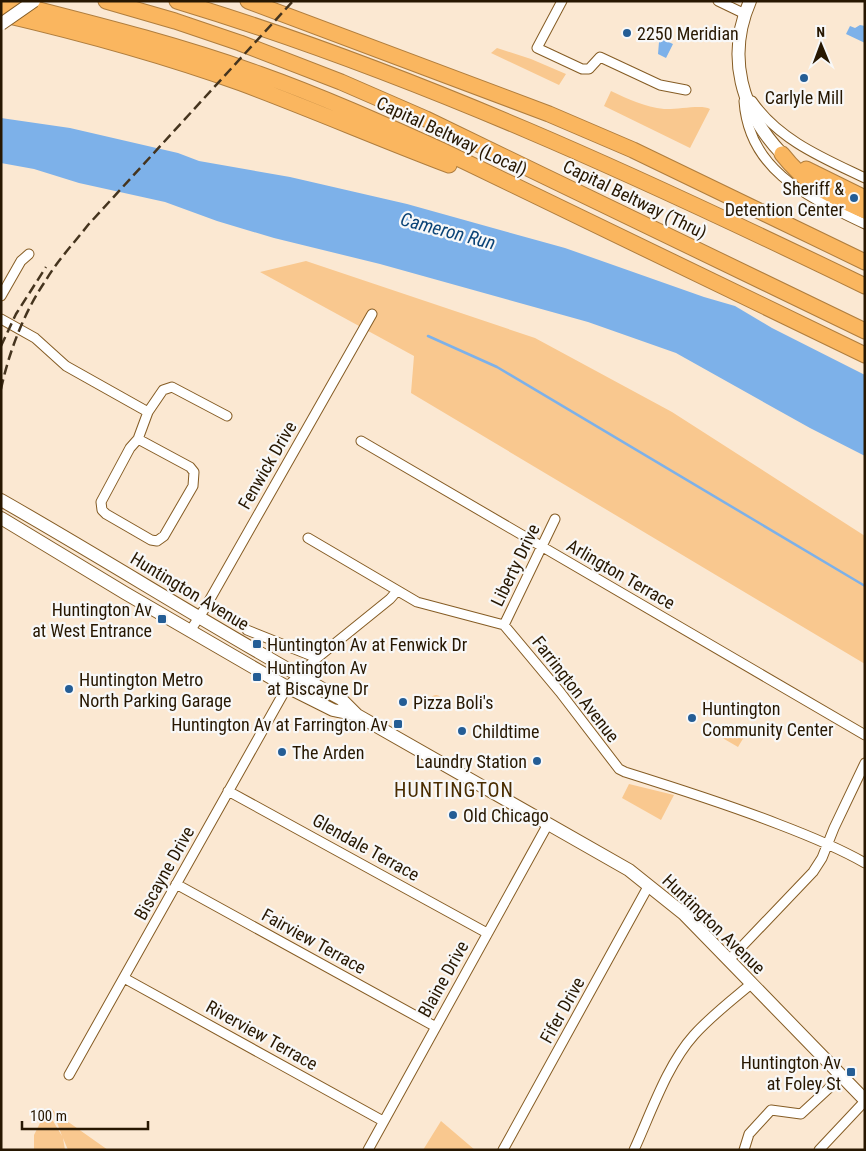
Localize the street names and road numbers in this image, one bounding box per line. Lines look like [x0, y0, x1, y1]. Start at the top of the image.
street label: Capital Beltway (Local) [373, 92, 531, 181]
street label: Capital Beltway (Thru) [559, 155, 710, 244]
street label: Fenwick Drive [233, 417, 301, 513]
street label: Liberty Drive [486, 520, 544, 610]
street label: Arlington Terrace [563, 535, 679, 613]
street label: Huntington Avenue [127, 547, 253, 635]
street label: Farrington Avenue [528, 632, 624, 746]
street label: Glendale Terrace [309, 809, 423, 885]
street label: Biscayne Drive [130, 823, 198, 923]
street label: Huntington Avenue [658, 870, 770, 978]
street label: Fairview Terrace [258, 904, 370, 978]
street label: Blaine Drive [413, 937, 473, 1021]
street label: Fifer Drive [535, 973, 589, 1047]
street label: Riverview Terrace [203, 996, 321, 1074]

